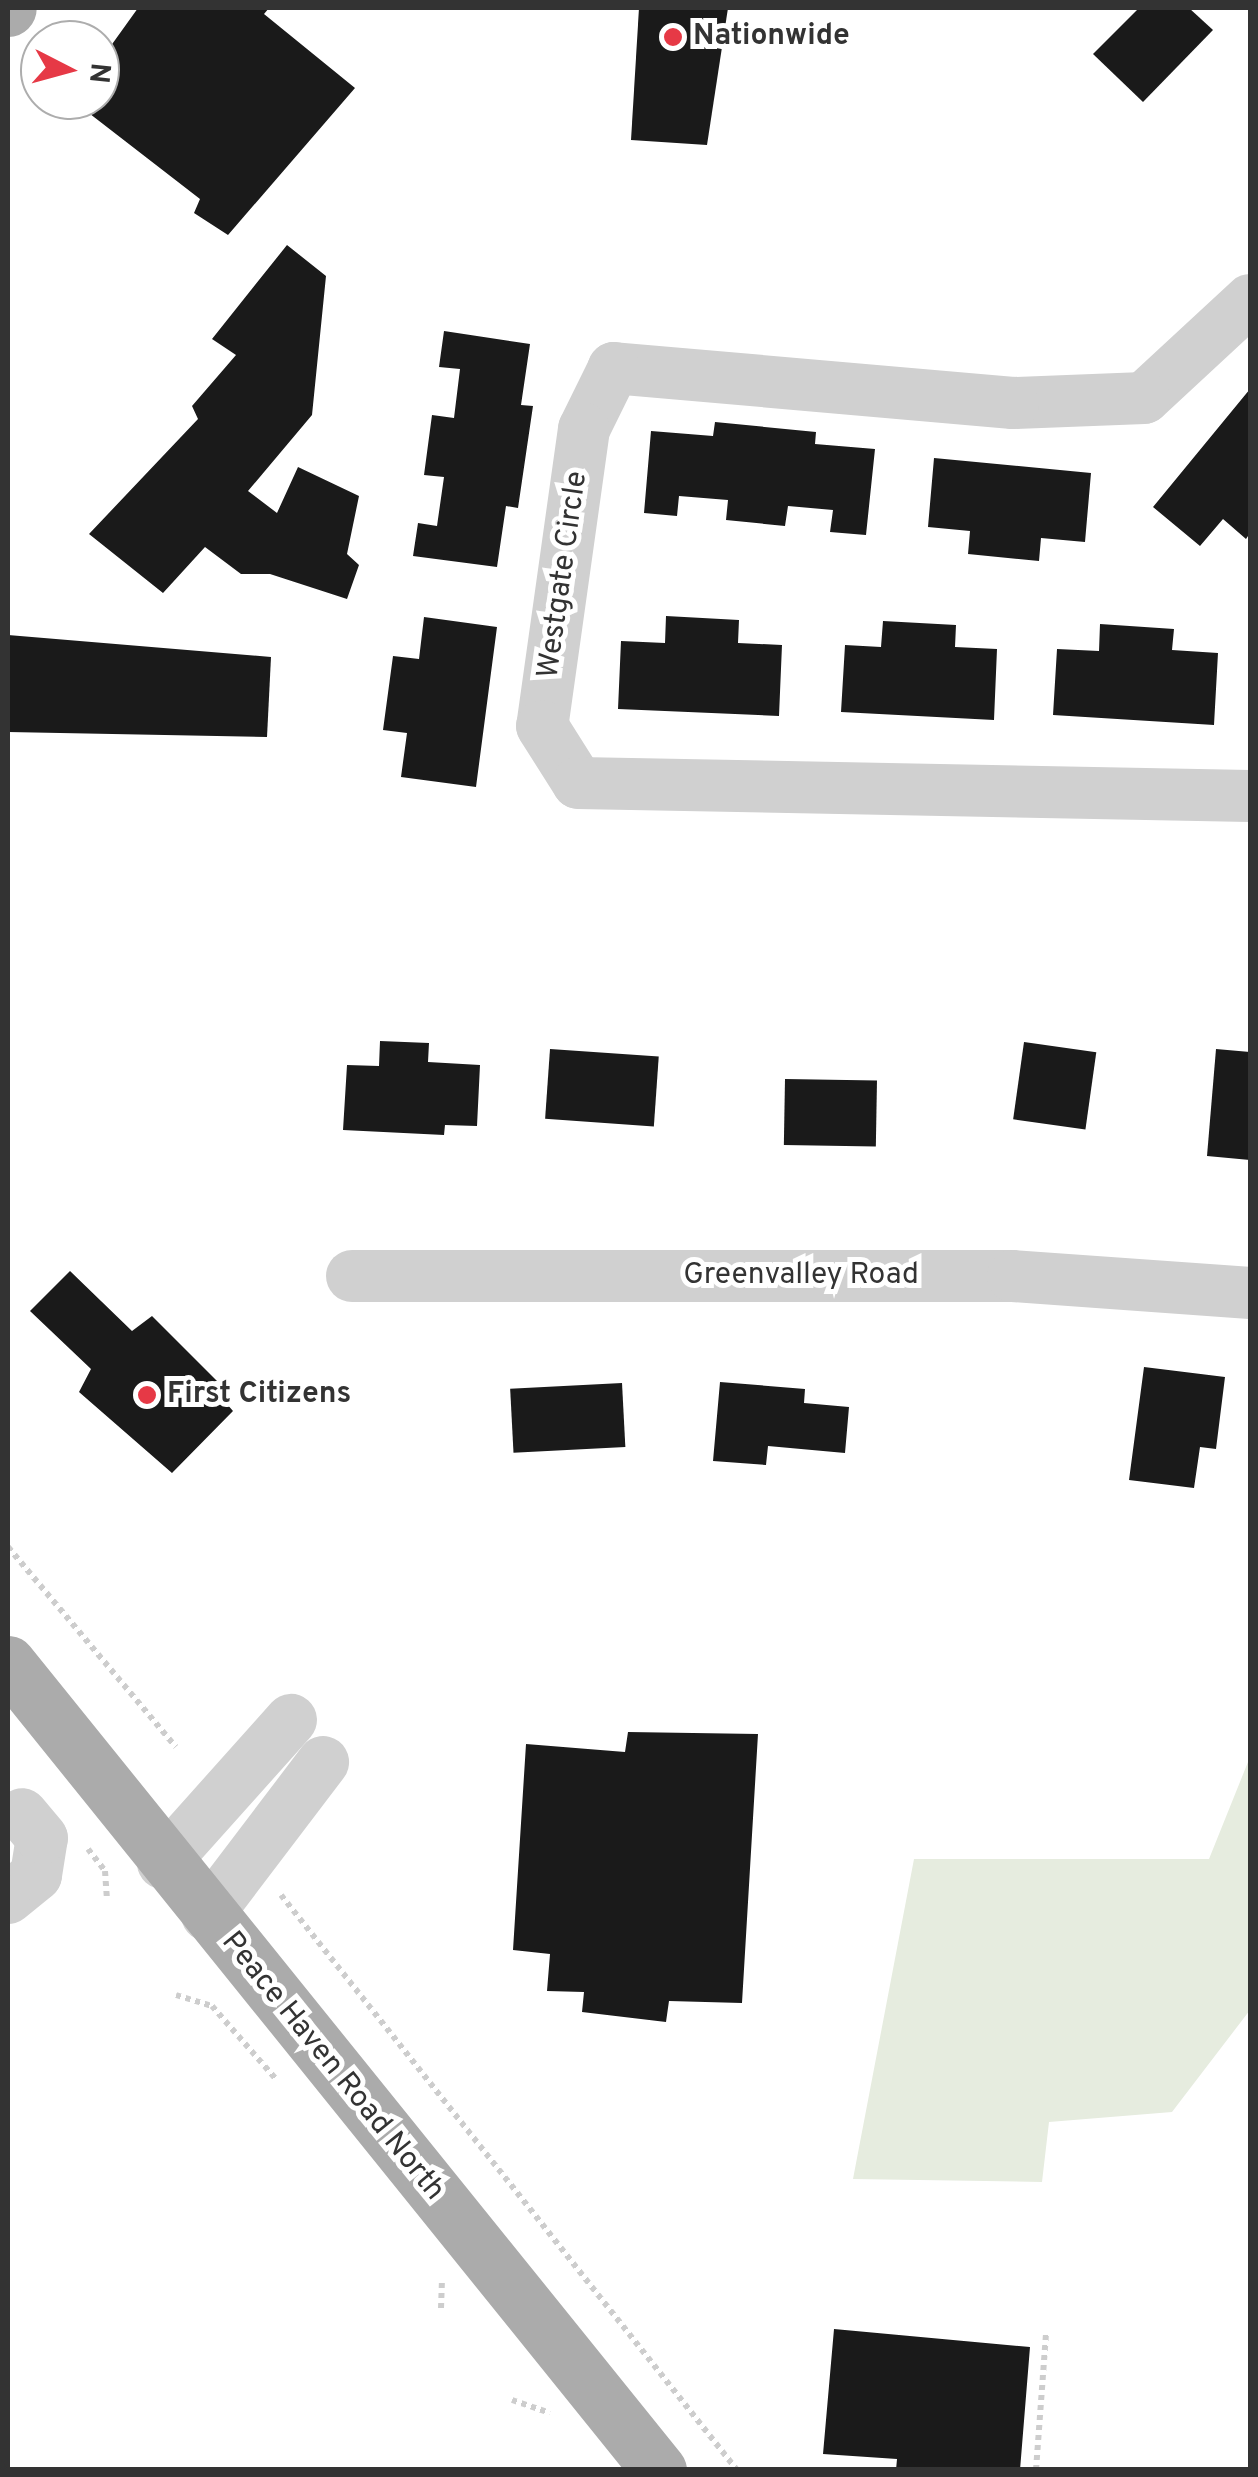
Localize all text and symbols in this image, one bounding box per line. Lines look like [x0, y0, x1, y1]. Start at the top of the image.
place label: Nationwide [693, 19, 850, 55]
north arrow [20, 20, 120, 120]
marker: Nationwide [662, 26, 684, 48]
text: N [79, 61, 117, 85]
street label: Westgate Circle [532, 469, 596, 681]
street label: Greenvalley Road [683, 1258, 919, 1294]
place label: First Citizens [167, 1377, 351, 1413]
marker: First Citizens [136, 1384, 158, 1406]
street label: Peace Haven Road North [213, 1925, 451, 2209]

